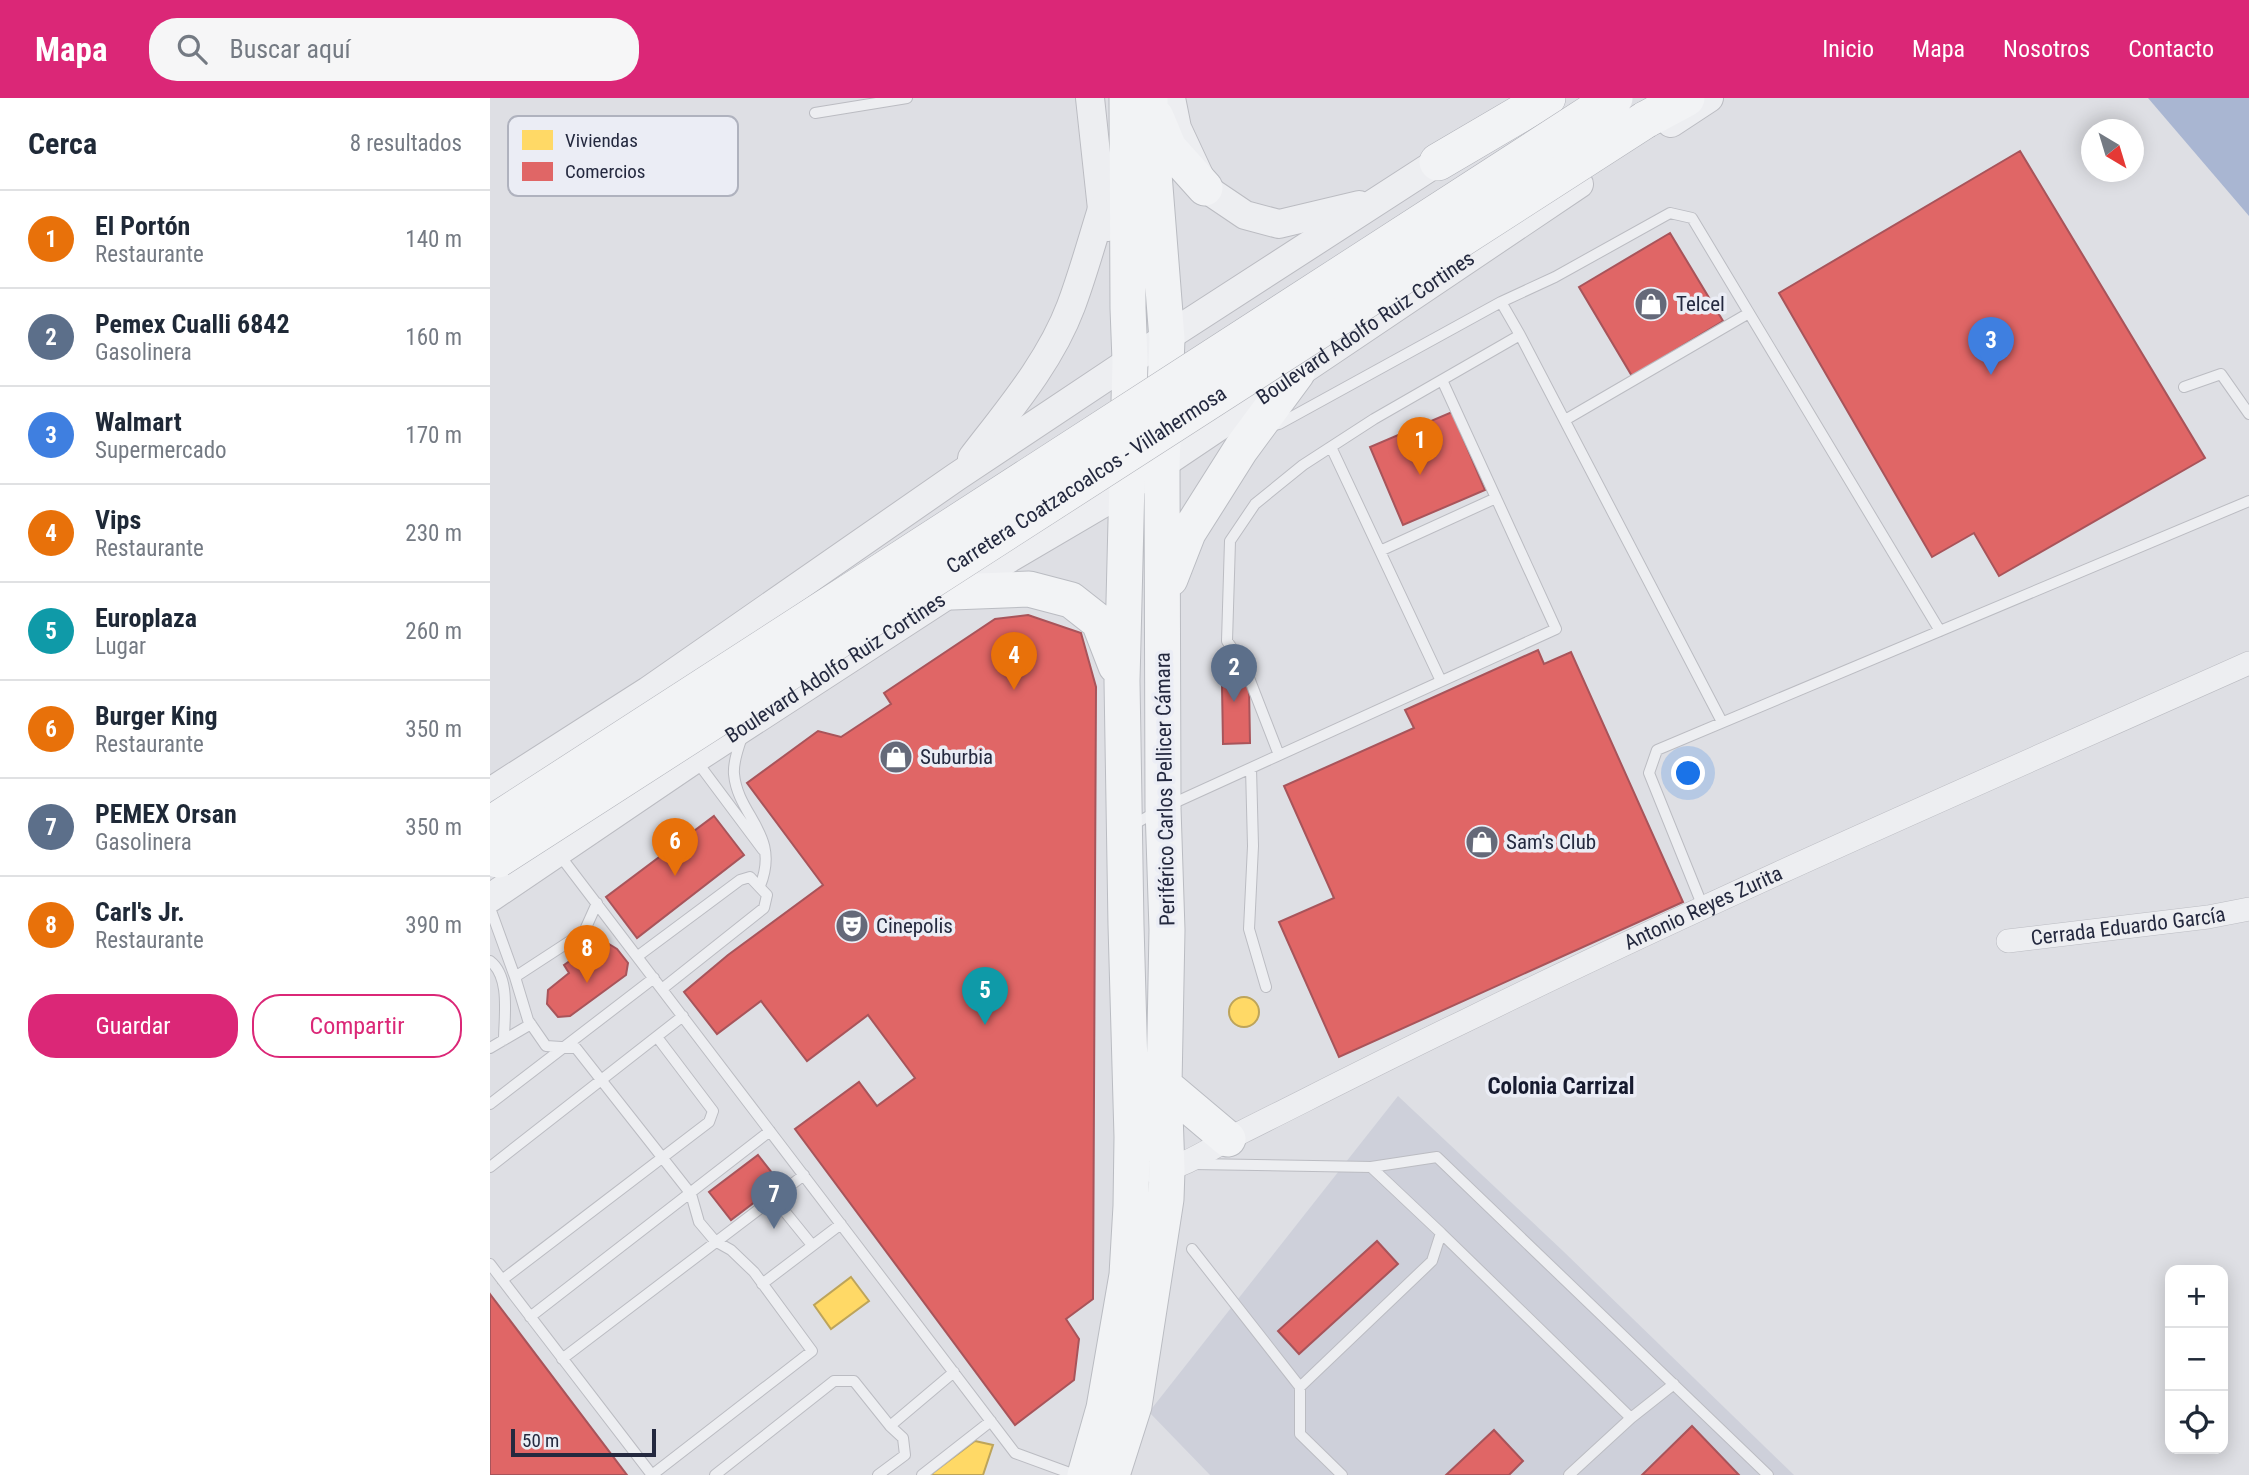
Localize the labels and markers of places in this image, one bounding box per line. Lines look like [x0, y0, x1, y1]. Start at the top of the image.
shop icon: Telcel [1632, 285, 1670, 323]
place label: Telcel [1676, 292, 1725, 316]
pin: 3 [1968, 317, 2014, 375]
pin: 1 [1397, 417, 1443, 475]
pin: 4 [991, 632, 1037, 690]
pin: 2 [1211, 644, 1257, 702]
shop icon: Suburbia [877, 738, 915, 776]
place label: Suburbia [920, 745, 993, 769]
pin: 6 [652, 818, 698, 876]
shop icon: Sam's Club [1463, 823, 1501, 861]
place label: Sam's Club [1506, 830, 1596, 854]
theatre icon: Cinepolis [833, 907, 871, 945]
place label: Cinepolis [876, 914, 953, 938]
pin: 8 [564, 925, 610, 983]
pin: 5 [962, 967, 1008, 1025]
pin: 7 [751, 1171, 797, 1229]

